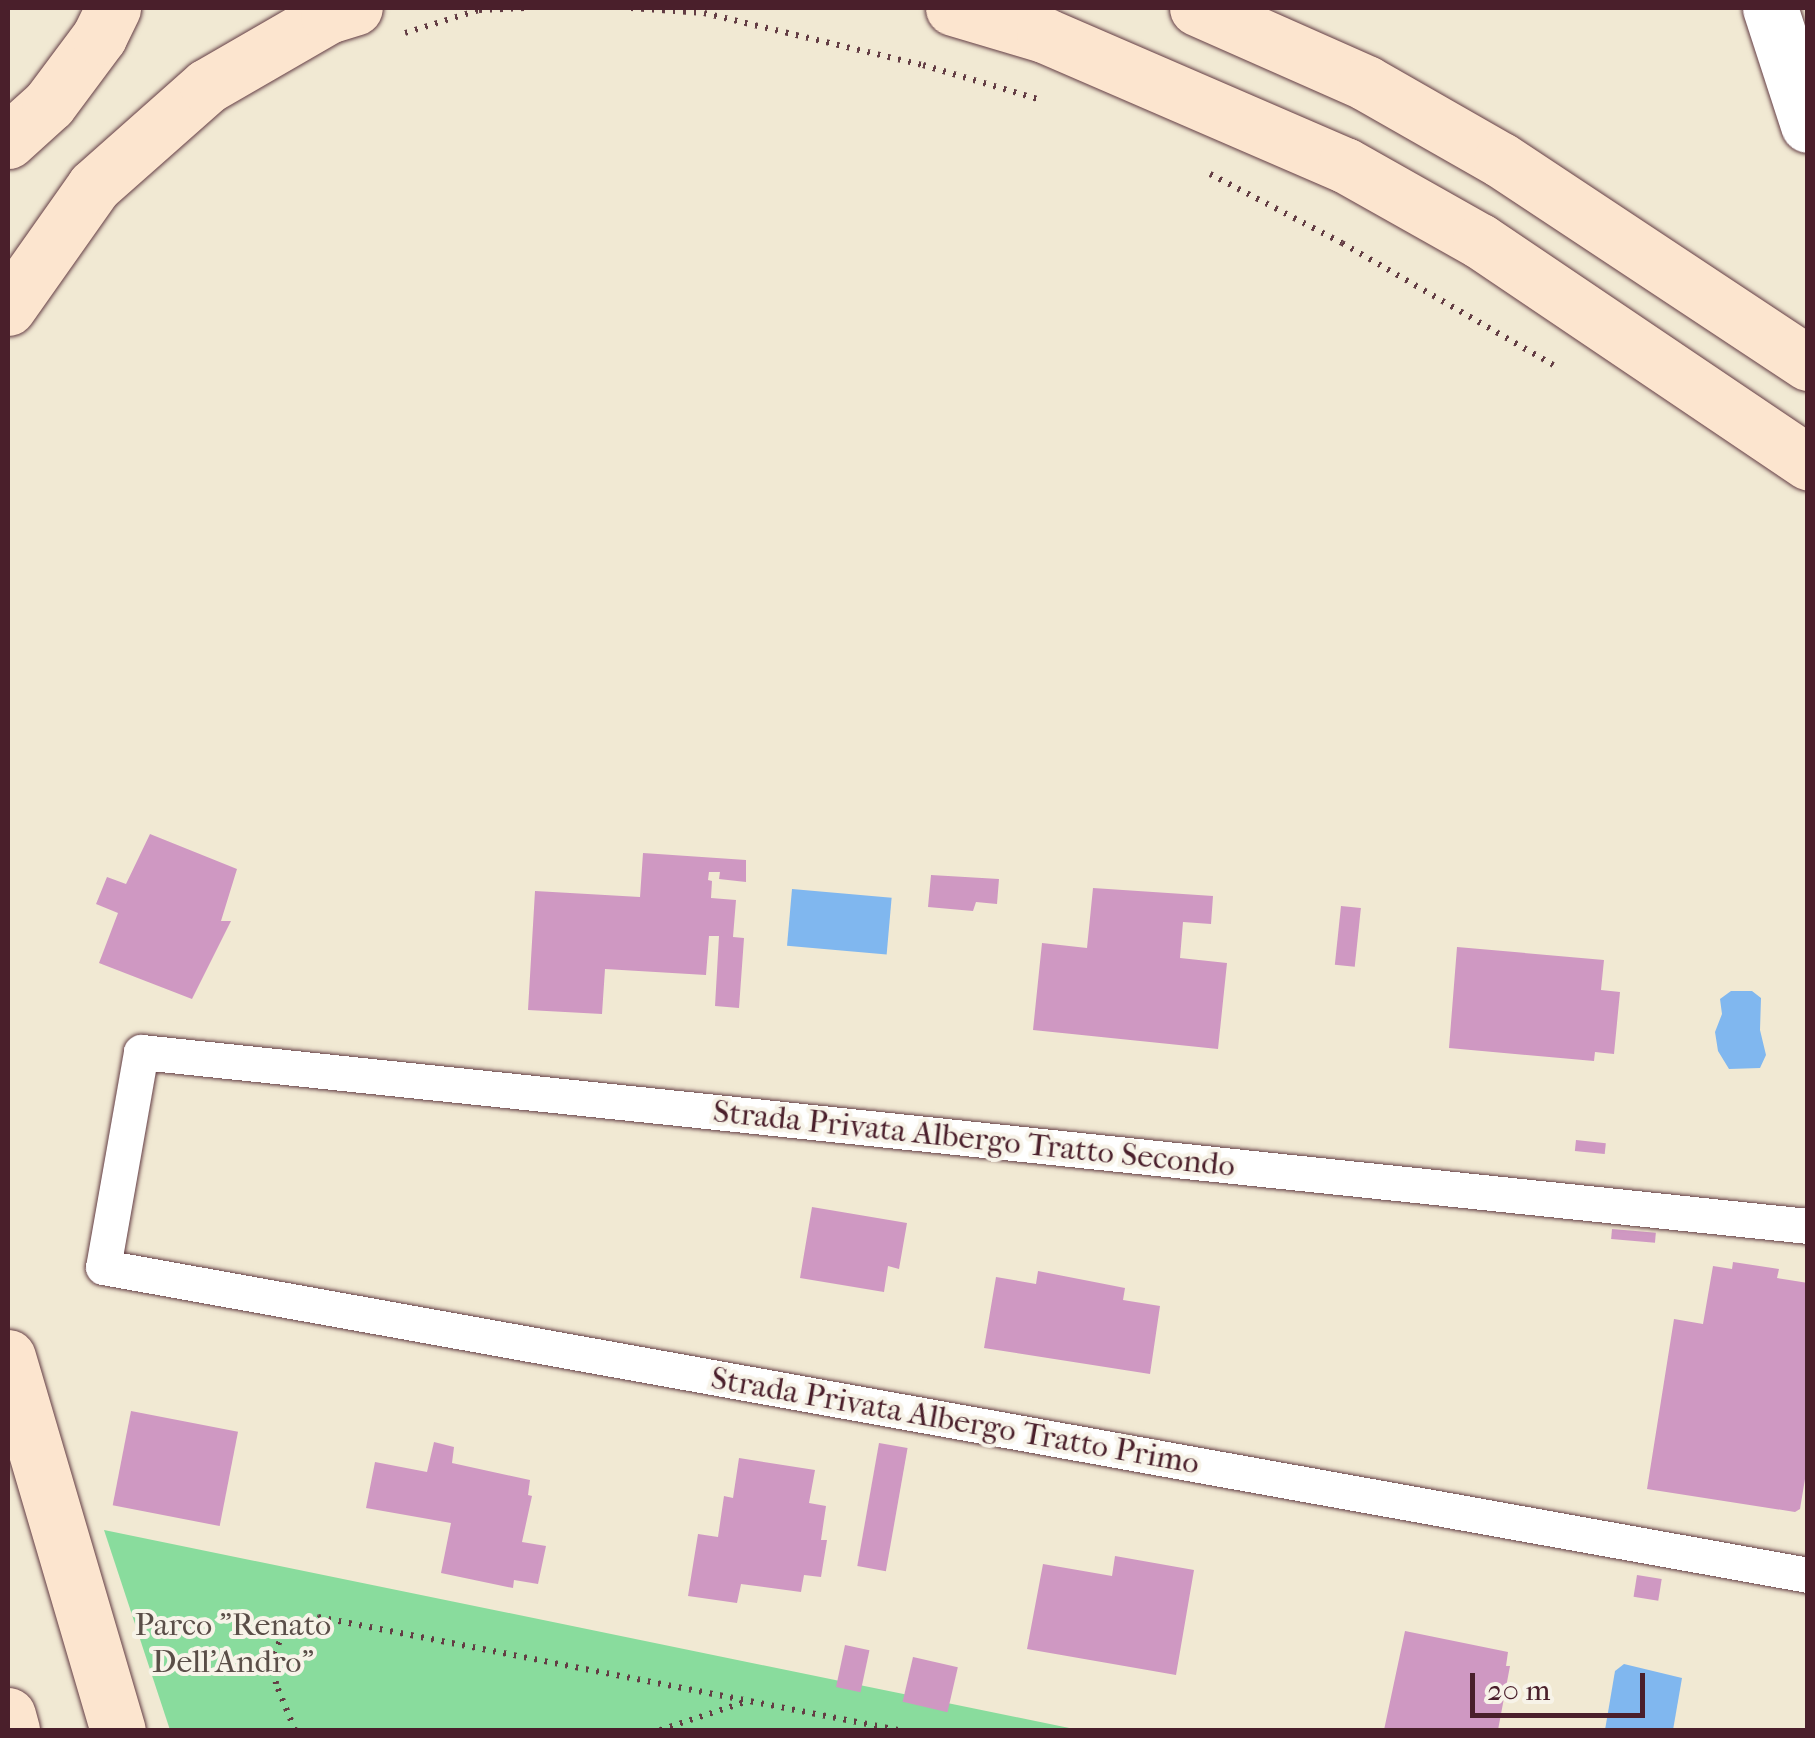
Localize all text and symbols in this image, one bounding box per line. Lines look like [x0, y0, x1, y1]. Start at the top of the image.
street label: Strada Privata Albergo Tratto Secondo [711, 1092, 1237, 1186]
street label: Strada Privata Albergo Tratto Primo [708, 1359, 1202, 1483]
park label: Parco "Renato Dell'Andro" [135, 1607, 331, 1682]
scale bar [1475, 1653, 1650, 1715]
text: 20 m [1487, 1673, 1550, 1708]

